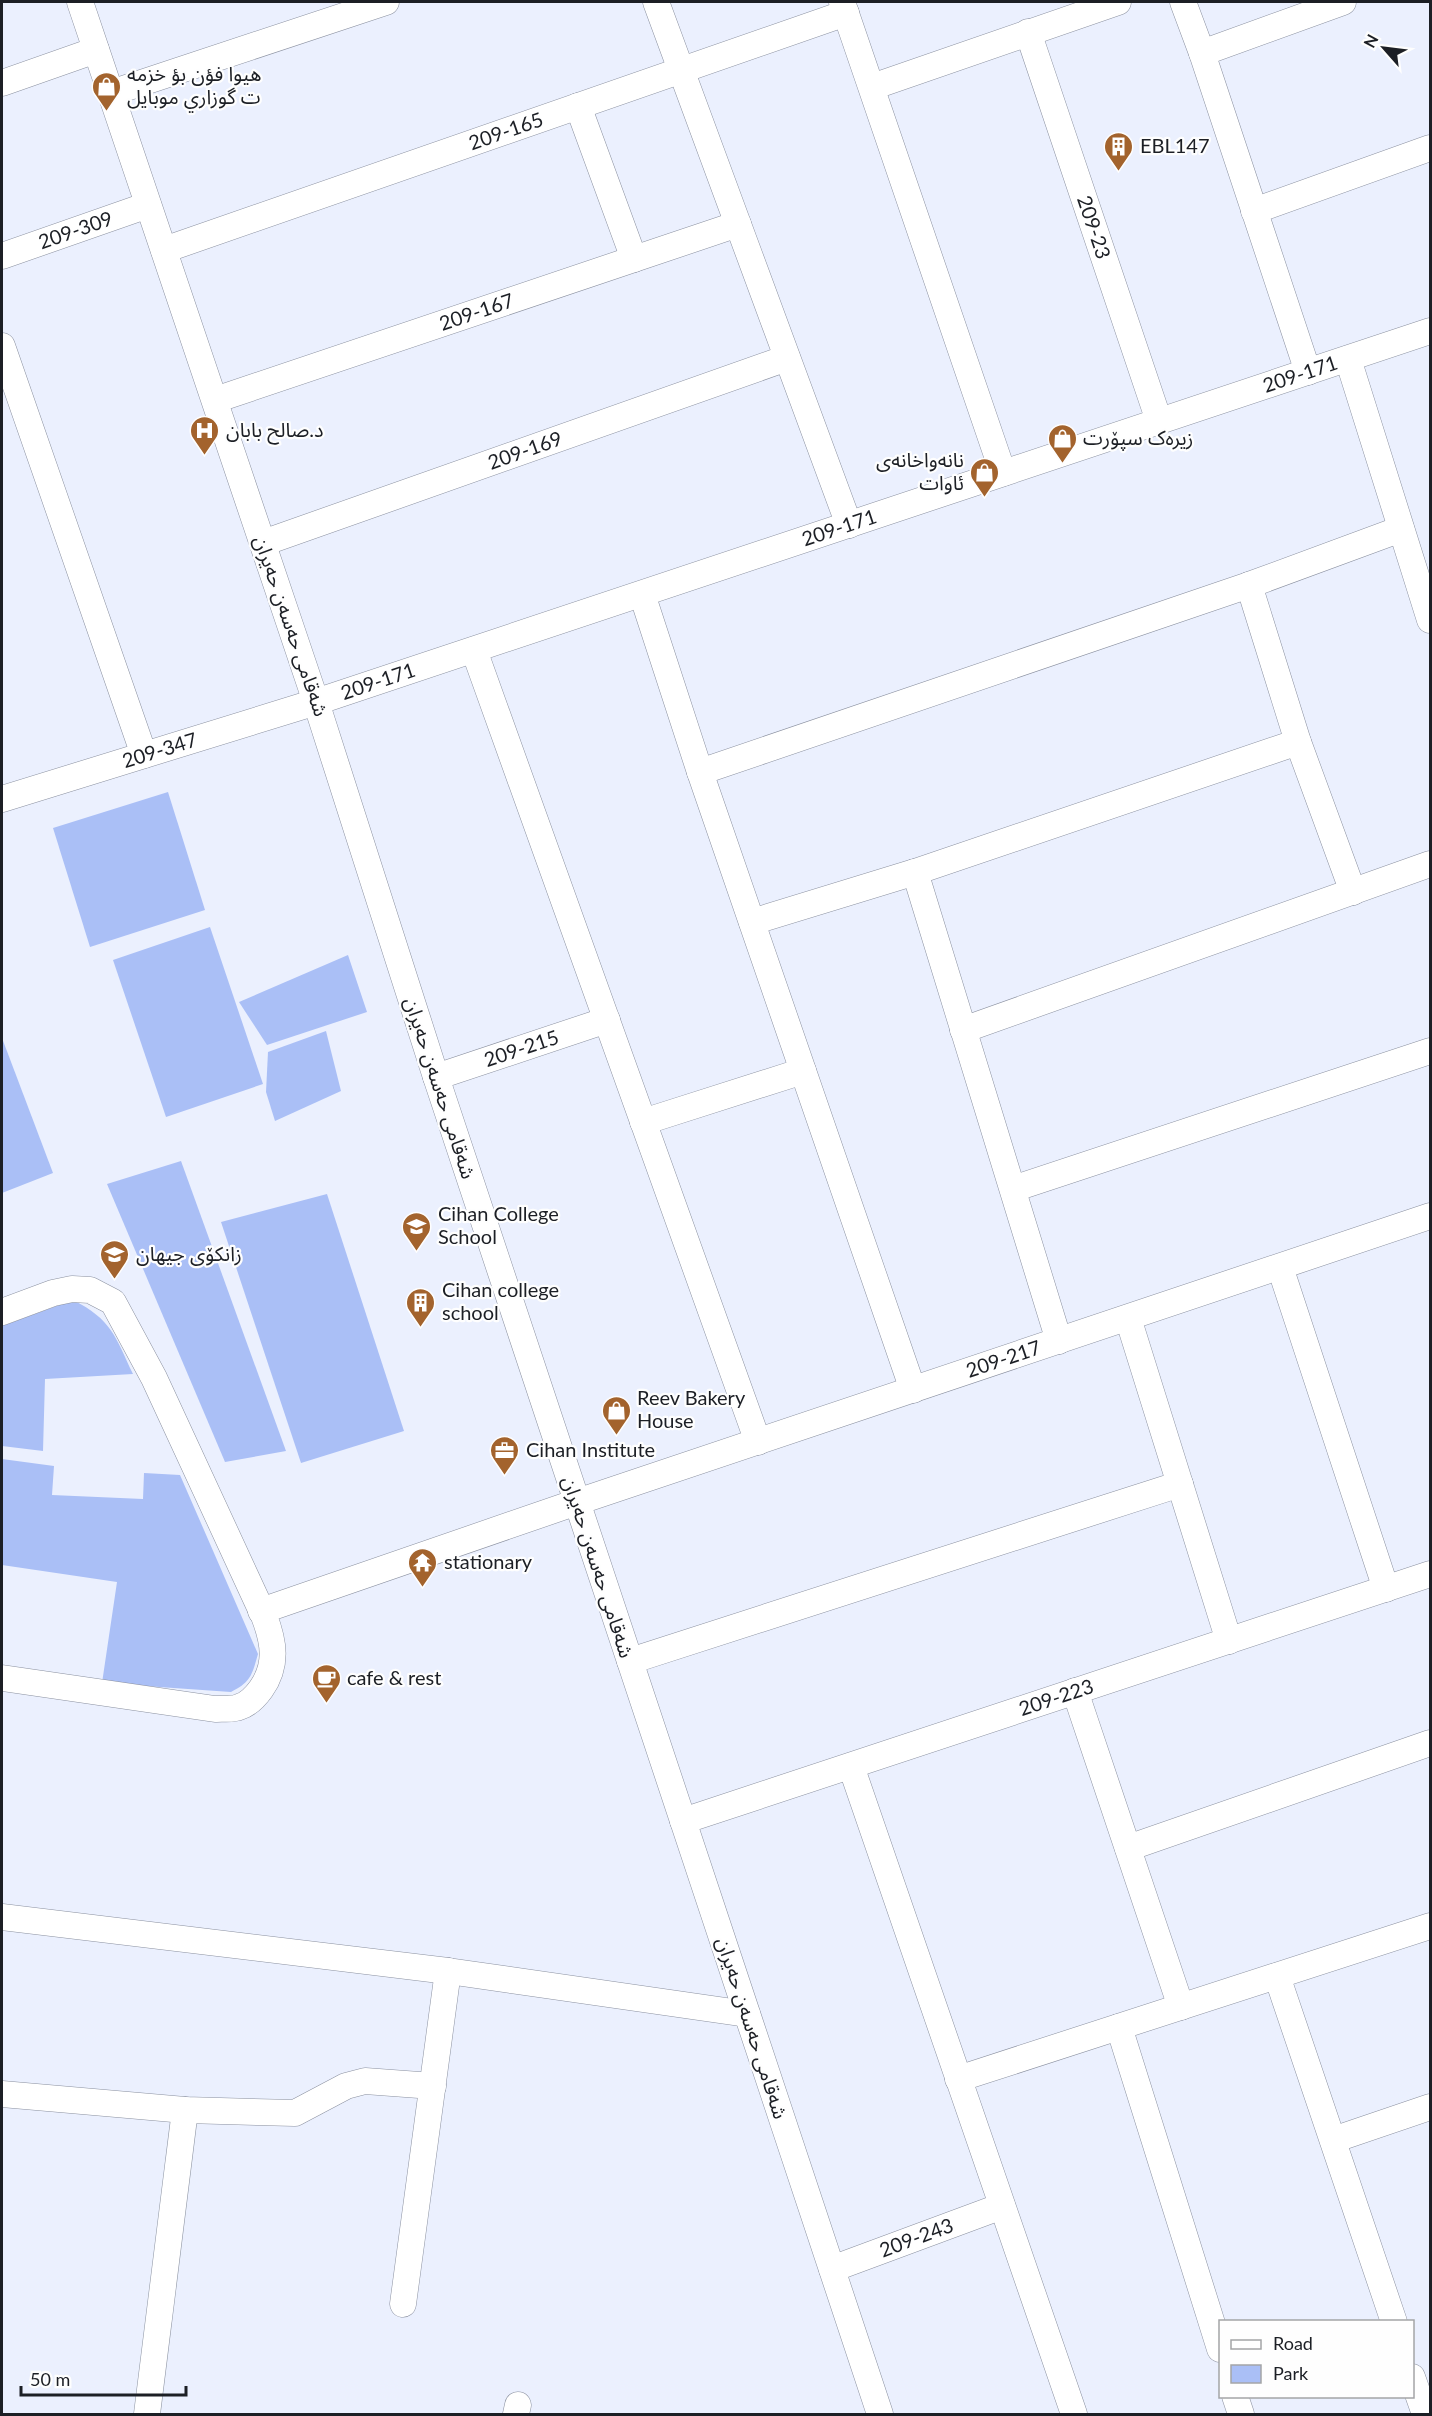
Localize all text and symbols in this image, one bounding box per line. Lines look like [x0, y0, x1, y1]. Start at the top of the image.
north arrow [1354, 18, 1414, 78]
text: N [1359, 31, 1382, 51]
place label: هيوا فؤن بؤ خزمه ت گوزاري موبايل [127, 61, 262, 113]
shop icon: هيوا فؤن بؤ خزمه ت گوزاري موبايل [90, 70, 122, 112]
street label: 209-165 [465, 106, 546, 154]
building icon: EBL147 [1103, 130, 1135, 172]
place label: EBL147 [1140, 133, 1210, 157]
street label: 209-23 [1073, 192, 1117, 262]
street label: 209-309 [35, 205, 116, 253]
street label: 209-167 [436, 287, 517, 335]
street label: 209-171 [1260, 350, 1340, 397]
hospital icon: د.صالح بابان [189, 414, 221, 456]
place label: د.صالح بابان [226, 417, 324, 445]
shop icon: زیرەک سپۆرت [1046, 422, 1078, 464]
street label: 209-169 [484, 425, 565, 474]
place label: زیرەک سپۆرت [1083, 425, 1193, 451]
place label: نانەواخانەی ئاوات [876, 447, 964, 495]
shop icon: نانەواخانەی ئاوات [969, 456, 1001, 498]
street label: 209-171 [798, 503, 879, 550]
street label: شەقامی حەسەن حەیران [249, 532, 334, 720]
street label: 209-171 [337, 657, 418, 704]
street label: 209-347 [119, 727, 200, 772]
street label: شەقامی حەسەن حەیران [399, 994, 482, 1182]
street label: 209-215 [481, 1024, 561, 1071]
place label: Cihan College School [438, 1201, 559, 1248]
school or university icon: Cihan College School [401, 1210, 433, 1252]
school or university icon: زانکۆی جیھان [99, 1238, 131, 1280]
place label: زانکۆی جیھان [136, 1241, 242, 1266]
place label: Cihan college school [442, 1277, 559, 1324]
building icon: Cihan college school [405, 1286, 437, 1328]
street label: 209-217 [963, 1334, 1043, 1382]
place label: Reev Bakery House [637, 1385, 746, 1432]
shop icon: Reev Bakery House [600, 1394, 632, 1436]
office icon: Cihan Institute [489, 1434, 521, 1476]
place label: Cihan Institute [526, 1437, 655, 1461]
street label: شەقامی حەسەن حەیران [557, 1473, 640, 1661]
temple icon: stationary [407, 1546, 439, 1588]
place label: stationary [444, 1549, 533, 1573]
cafe icon: cafe & rest [310, 1662, 342, 1704]
place label: cafe & rest [347, 1665, 441, 1689]
street label: 209-223 [1015, 1673, 1096, 1720]
street label: شەقامی حەسەن حەیران [711, 1934, 794, 2122]
street label: 209-243 [876, 2212, 956, 2261]
legend [1219, 2320, 1414, 2398]
text: Road [1273, 2332, 1313, 2354]
scale bar [21, 2359, 186, 2397]
text: Park [1273, 2362, 1309, 2384]
text: 50 m [30, 2368, 70, 2390]

